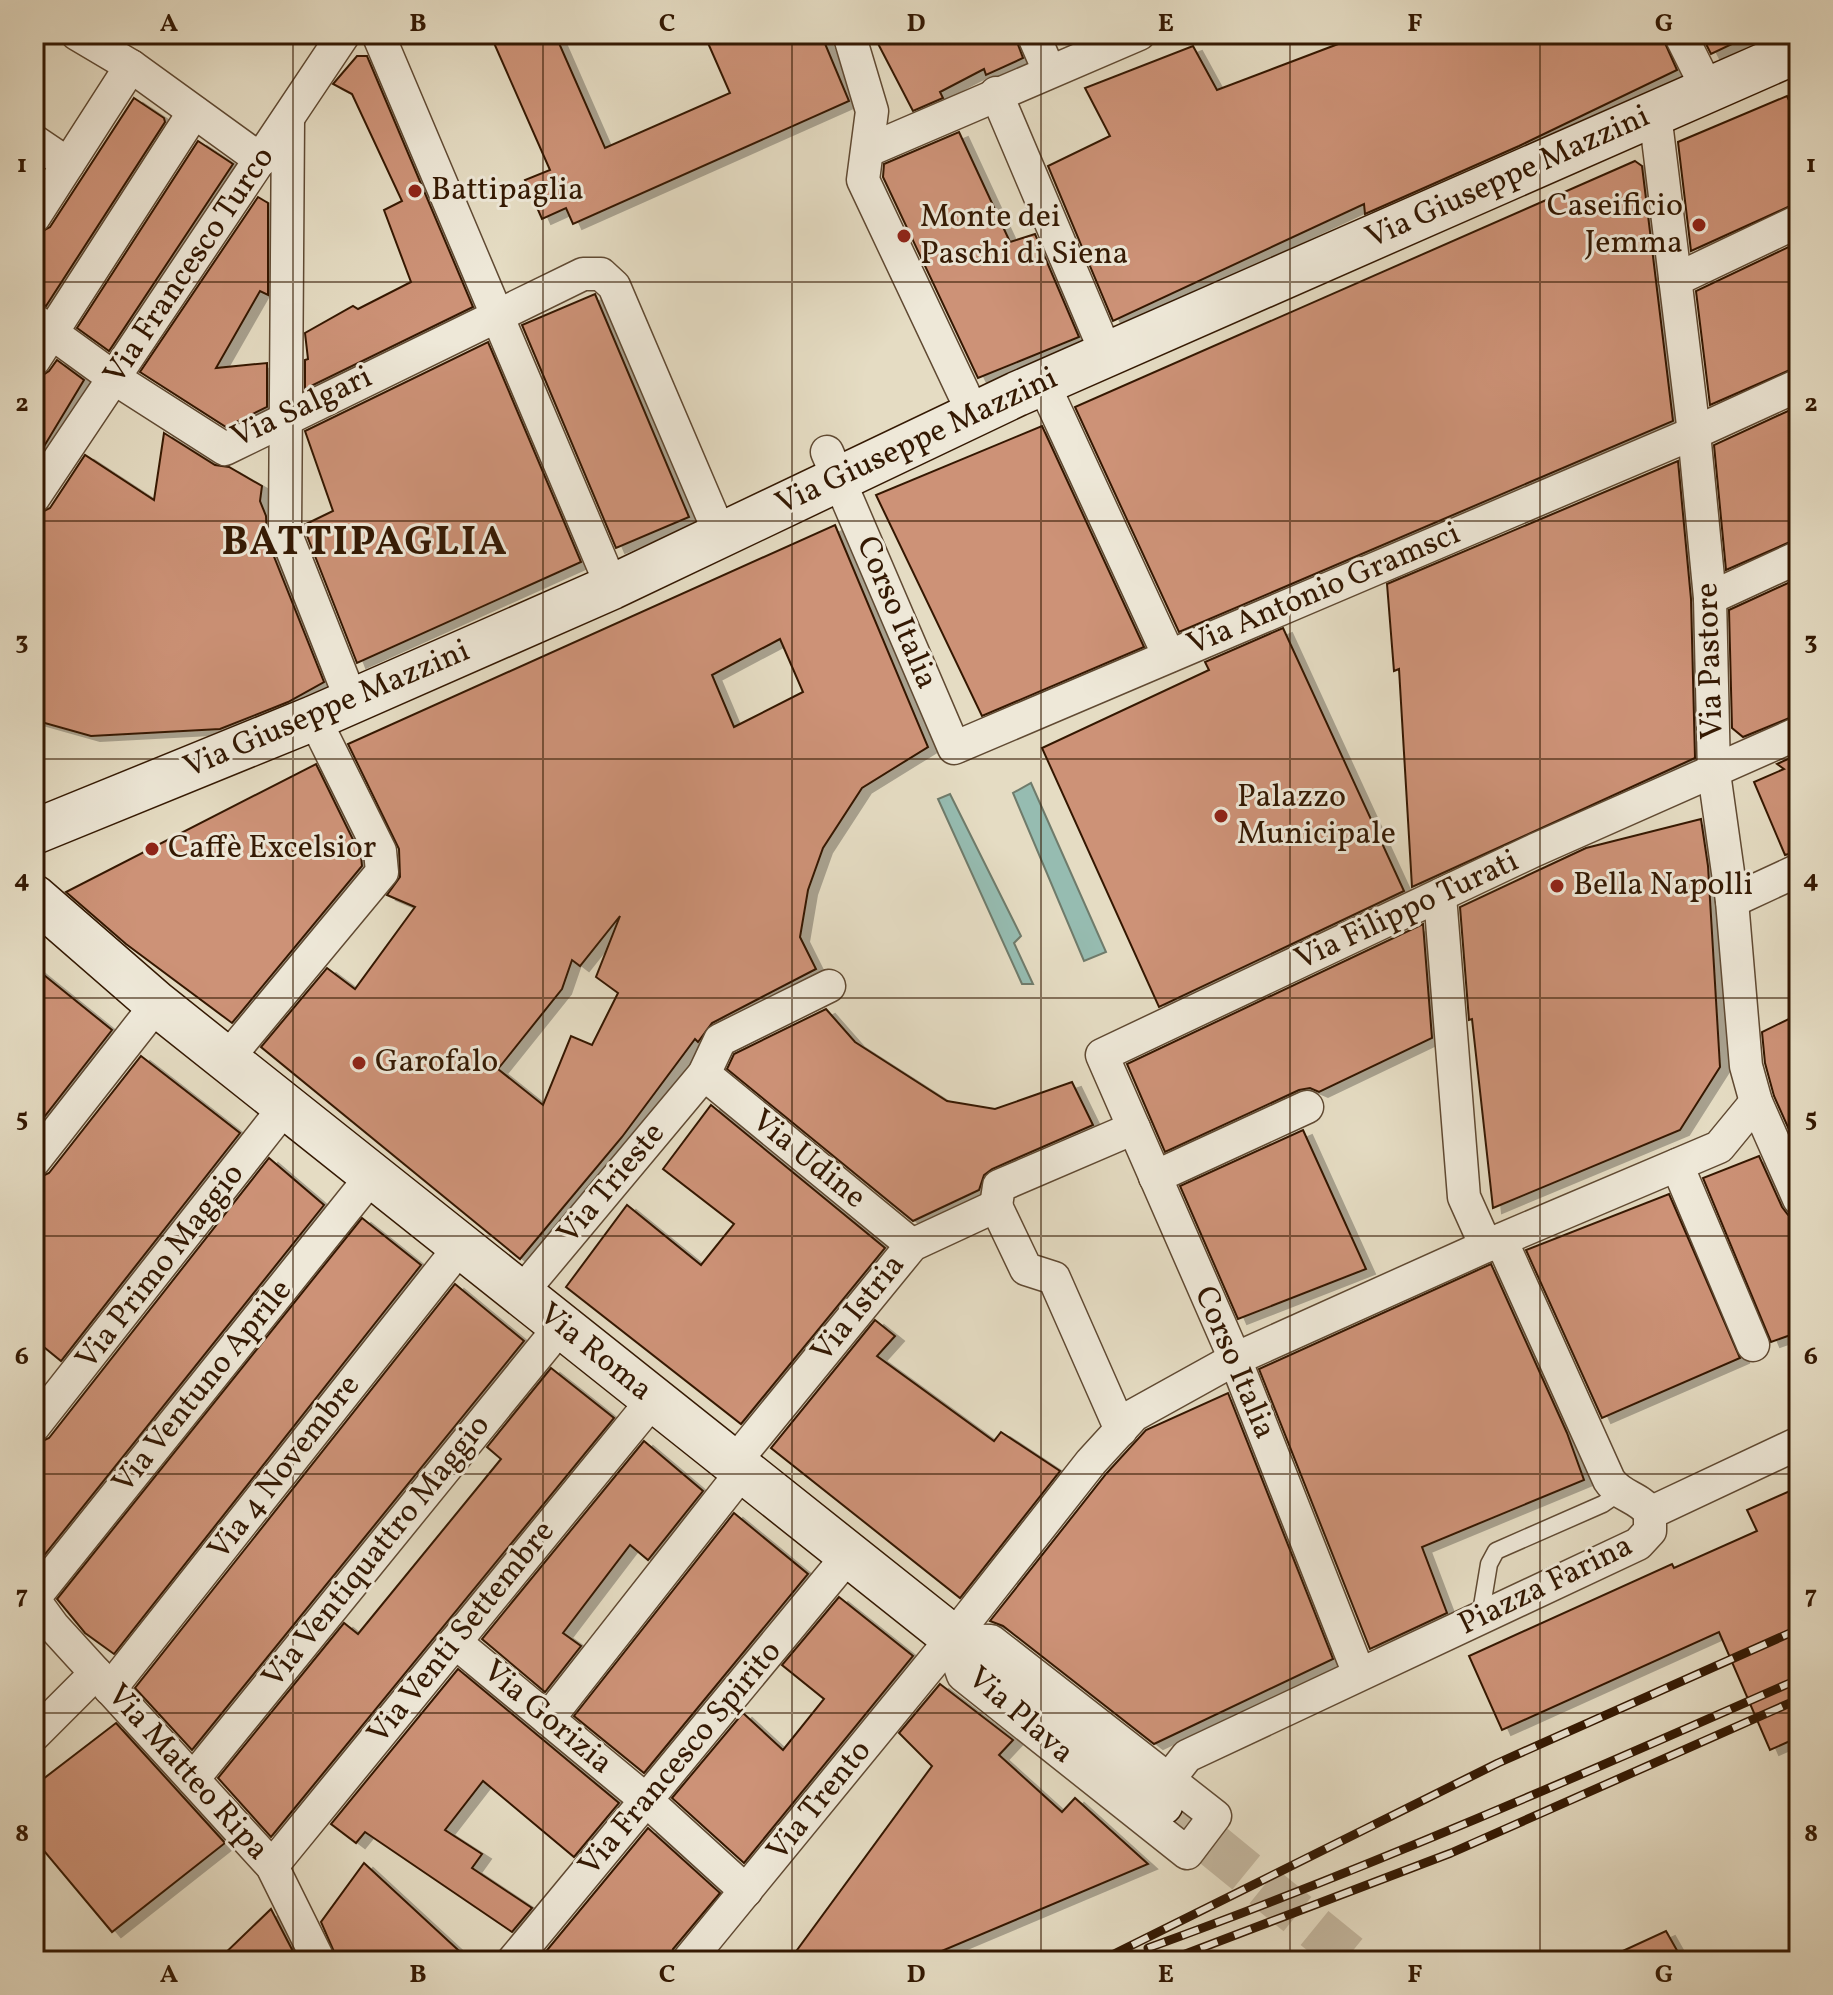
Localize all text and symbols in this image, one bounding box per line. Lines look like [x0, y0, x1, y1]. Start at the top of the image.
text: A [160, 6, 179, 42]
text: B [409, 6, 427, 42]
text: C [659, 6, 675, 42]
text: D [906, 6, 926, 42]
text: E [1158, 6, 1174, 42]
text: F [1407, 6, 1423, 42]
text: G [1655, 6, 1673, 42]
street label: Via Giuseppe Mazzini [1359, 96, 1657, 260]
street label: Via Francesco Turco [94, 139, 286, 393]
text: 1 [17, 147, 27, 183]
text: 1 [1806, 147, 1816, 183]
place label: Battipaglia [431, 169, 584, 213]
marker: Battipaglia [406, 182, 424, 200]
place label: Caseificio Jemma [1547, 185, 1683, 266]
place label: Monte dei Paschi di Siena [920, 196, 1128, 277]
marker: Caseificio Jemma [1690, 216, 1708, 234]
marker: Monte dei Paschi di Siena [895, 227, 913, 245]
street label: Via Salgari [224, 356, 380, 460]
street label: Via Giuseppe Mazzini [769, 357, 1065, 527]
text: 2 [15, 386, 29, 422]
text: 2 [1804, 386, 1818, 422]
street label: Via Antonio Gramsci [1181, 513, 1467, 667]
district label: BATTIPAGLIA [221, 516, 509, 572]
street label: Corso Italia [844, 530, 948, 696]
street label: Via Pastore [1686, 582, 1736, 740]
text: 3 [15, 624, 29, 660]
text: 3 [1804, 624, 1818, 660]
street label: Via Giuseppe Mazzini [177, 630, 477, 790]
place label: Palazzo Municipale [1237, 776, 1396, 857]
marker: Palazzo Municipale [1212, 807, 1230, 825]
place label: Caffè Excelsior [168, 827, 376, 871]
marker: Caffè Excelsior [143, 840, 161, 858]
street label: Via Filippo Turati [1288, 840, 1526, 982]
text: 4 [14, 862, 30, 898]
text: 4 [1803, 862, 1819, 898]
place label: Bella Napolli [1573, 864, 1753, 908]
marker: Bella Napolli [1548, 877, 1566, 895]
place label: Garofalo [375, 1041, 498, 1085]
marker: Garofalo [350, 1054, 368, 1072]
street label: Via Udine [741, 1100, 875, 1220]
text: 5 [16, 1101, 28, 1137]
text: 5 [1805, 1101, 1817, 1137]
street label: Via Trieste [548, 1114, 676, 1254]
street label: Via Primo Maggio [66, 1155, 256, 1379]
street label: Via Istria [802, 1246, 916, 1372]
street label: Via Ventuno Aprile [103, 1271, 303, 1503]
street label: Corso Italia [1182, 1280, 1286, 1446]
street label: Via Roma [529, 1293, 661, 1413]
text: 6 [15, 1339, 29, 1375]
text: 6 [1804, 1339, 1818, 1375]
street label: Via 4 Novembre [199, 1366, 371, 1570]
street label: Via Ventiquattro Maggio [253, 1406, 501, 1698]
street label: Via Venti Settembre [358, 1512, 566, 1754]
street label: Piazza Farina [1451, 1525, 1641, 1647]
text: 7 [16, 1578, 28, 1614]
text: 7 [1805, 1578, 1817, 1614]
street label: Via Francesco Spirito [569, 1632, 793, 1886]
street label: Via Gorizia [473, 1651, 621, 1785]
street label: Via Plava [957, 1657, 1083, 1775]
street label: Via Matteo Ripa [96, 1675, 278, 1871]
street label: Via Trento [757, 1731, 883, 1871]
text: 8 [15, 1816, 29, 1852]
text: 8 [1804, 1816, 1818, 1852]
text: A [160, 1957, 179, 1993]
text: B [409, 1957, 427, 1993]
text: C [659, 1957, 675, 1993]
text: D [906, 1957, 926, 1993]
text: E [1158, 1957, 1174, 1993]
text: F [1407, 1957, 1423, 1993]
text: G [1655, 1957, 1673, 1993]

